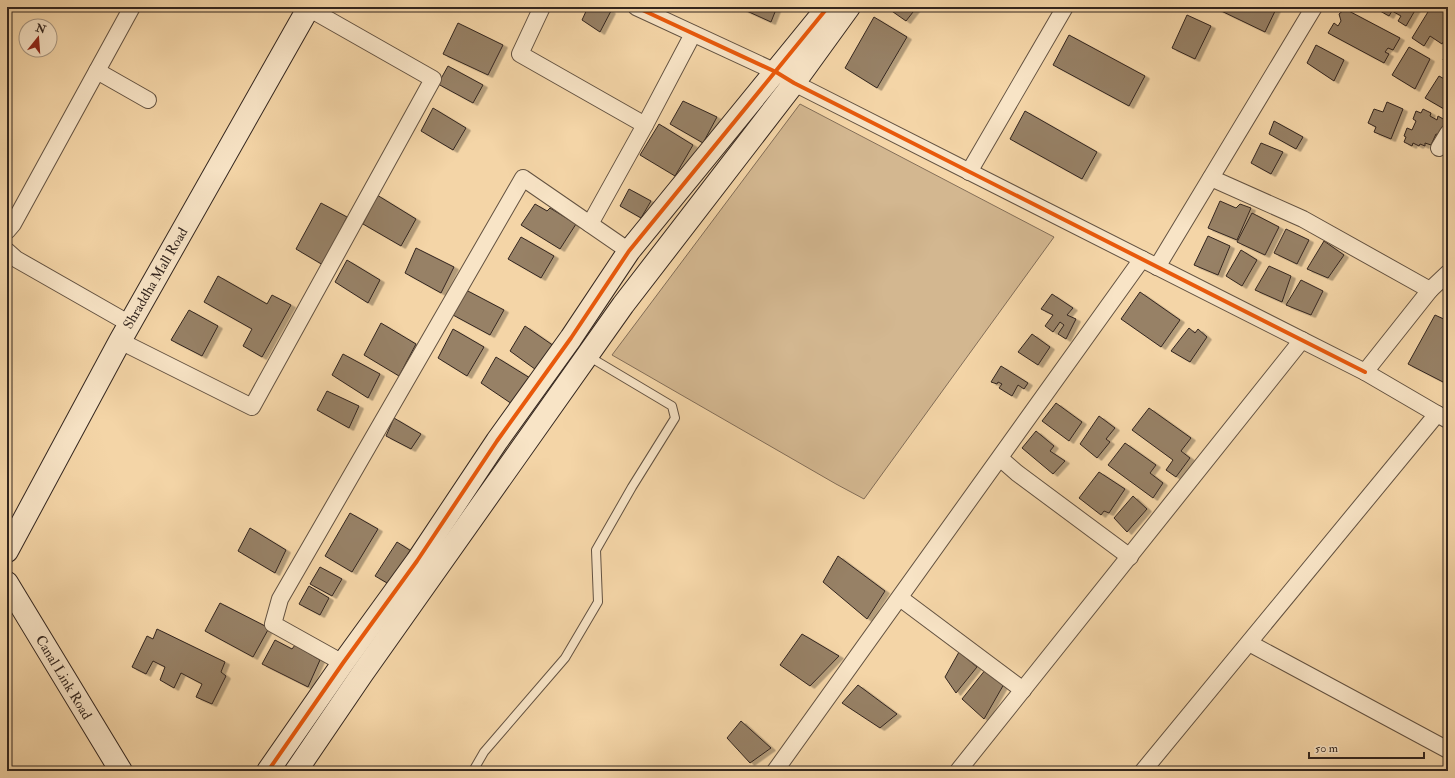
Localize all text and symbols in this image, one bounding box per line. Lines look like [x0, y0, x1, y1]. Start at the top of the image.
north arrow [18, 18, 58, 58]
text: N [33, 21, 48, 37]
street label: Shraddha Mall Road [119, 224, 191, 332]
street label: Canal Link Road [32, 632, 95, 723]
scale bar [1309, 734, 1424, 760]
text: 50 m [1315, 741, 1339, 756]

